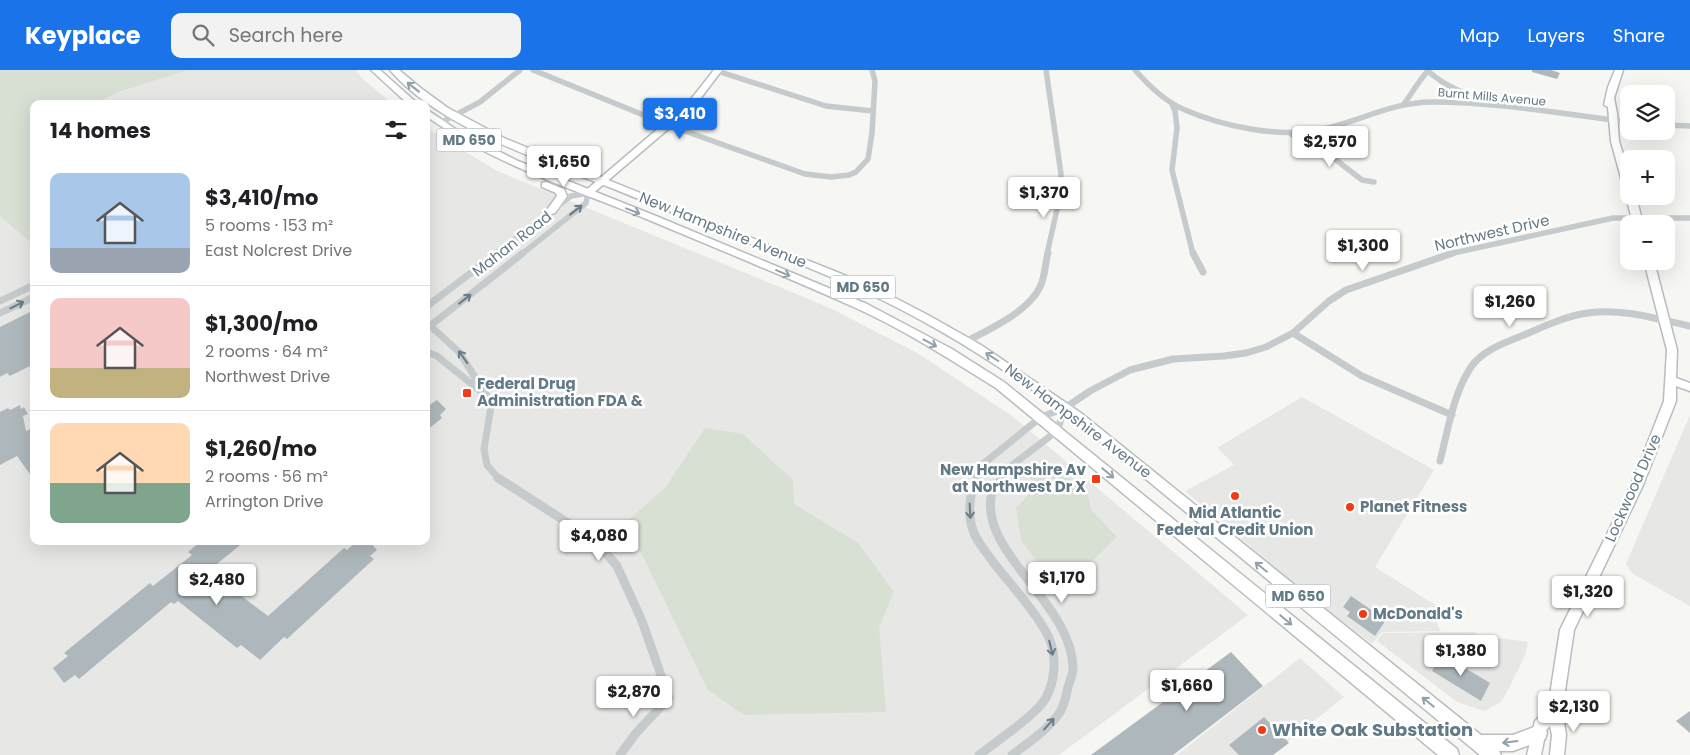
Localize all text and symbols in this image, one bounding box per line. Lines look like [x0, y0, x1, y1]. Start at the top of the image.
search box [171, 13, 521, 58]
text: Keyplace [25, 19, 141, 52]
icon: search [189, 21, 217, 49]
text: Search here [229, 22, 343, 49]
text: Map [1460, 23, 1500, 48]
text: Layers [1528, 23, 1585, 48]
text: Share [1613, 23, 1665, 48]
one-way arrow [407, 81, 420, 92]
street label: Burnt Mills Avenue [1437, 83, 1547, 110]
map controls [1620, 85, 1675, 270]
button: layers [1620, 85, 1675, 140]
pin: $3,410 [639, 98, 721, 140]
text: $3,410 [654, 102, 706, 125]
text: 14 homes [50, 116, 151, 145]
icon: filters [382, 116, 410, 144]
pin: $2,570 [1289, 126, 1371, 168]
road number: MD 650 [436, 128, 502, 152]
text: $2,570 [1303, 130, 1357, 153]
pin: $1,650 [523, 146, 605, 188]
text: $1,650 [538, 150, 590, 173]
button: + [1620, 150, 1675, 205]
pin: $1,370 [1003, 176, 1085, 219]
text: $1,370 [1019, 181, 1069, 204]
text: $3,410/mo [205, 183, 318, 212]
street label: New Hampshire Avenue [636, 186, 810, 273]
icon: home [90, 193, 150, 253]
one-way arrow [570, 205, 583, 216]
street label: Mahan Road [468, 206, 556, 281]
one-way arrow [625, 207, 641, 216]
street label: Northwest Drive [1432, 209, 1551, 256]
text: 5 rooms · 153 m² [205, 214, 333, 237]
button: − [1620, 215, 1675, 270]
pin: $1,300 [1322, 230, 1404, 272]
text: $1,300 [1337, 234, 1389, 257]
text: East Nolcrest Drive [205, 239, 352, 262]
one-way arrow [775, 269, 790, 279]
road number: MD 650 [830, 276, 896, 298]
pin: $1,260 [1469, 286, 1551, 328]
text: $1,260 [1485, 290, 1535, 313]
one-way arrow [458, 293, 471, 304]
one-way arrow [9, 300, 24, 309]
text: $1,300/mo [205, 309, 318, 338]
icon: home [90, 318, 150, 378]
one-way arrow [922, 339, 937, 348]
text: 2 rooms · 64 m² [205, 340, 328, 363]
one-way arrow [458, 350, 468, 364]
one-way arrow [985, 351, 999, 362]
street label: New Hampshire Avenue [1001, 358, 1156, 483]
text: Northwest Drive [205, 365, 330, 388]
place label: Federal Drug Administration FDA & [477, 373, 643, 411]
marker: Federal Drug Administration FDA & [461, 387, 473, 399]
street label: Lockwood Drive [1599, 430, 1666, 545]
text: $1,260/mo [205, 434, 317, 463]
icon: home [90, 443, 150, 503]
place label: New Hampshire Av at Northwest Dr X [940, 459, 1087, 497]
text: 2 rooms · 56 m² [205, 465, 328, 488]
one-way arrow [1102, 467, 1115, 478]
marker: New Hampshire Av at Northwest Dr X [1090, 473, 1102, 485]
text: Arrington Drive [205, 490, 323, 513]
marker: Mid Atlantic Federal Credit Union [1229, 490, 1241, 502]
place label: Planet Fitness [1360, 496, 1467, 517]
marker: Planet Fitness [1344, 501, 1356, 513]
one-way arrow [966, 502, 975, 518]
place label: Mid Atlantic Federal Credit Union [1157, 502, 1313, 540]
pin: $4,080 [558, 520, 640, 562]
text: $4,080 [570, 524, 628, 547]
one-way arrow [1255, 561, 1268, 572]
pin: $1,170 [1021, 562, 1103, 604]
pin: $2,480 [176, 564, 258, 606]
text: $1,170 [1039, 566, 1085, 589]
text: $2,480 [189, 568, 245, 591]
pin: $1,320 [1547, 576, 1629, 618]
text: $1,320 [1563, 580, 1613, 603]
road number: MD 650 [1266, 584, 1330, 608]
place label: McDonald's [1373, 603, 1463, 624]
marker: McDonald's [1357, 608, 1369, 620]
one-way arrow [1280, 615, 1293, 626]
pin: $1,380 [1420, 634, 1502, 677]
text: $1,380 [1435, 639, 1487, 662]
one-way arrow [1047, 640, 1056, 656]
pin: $1,660 [1146, 670, 1228, 712]
text: $1,660 [1161, 674, 1213, 697]
pin: $2,870 [593, 676, 675, 718]
text: $2,870 [607, 680, 661, 703]
pin: $2,130 [1533, 690, 1615, 733]
text: $2,130 [1549, 695, 1599, 718]
one-way arrow [1422, 697, 1435, 708]
one-way arrow [1043, 717, 1055, 730]
place label: White Oak Substation [1272, 717, 1473, 742]
marker: White Oak Substation [1256, 724, 1268, 736]
one-way arrow [1502, 737, 1518, 747]

